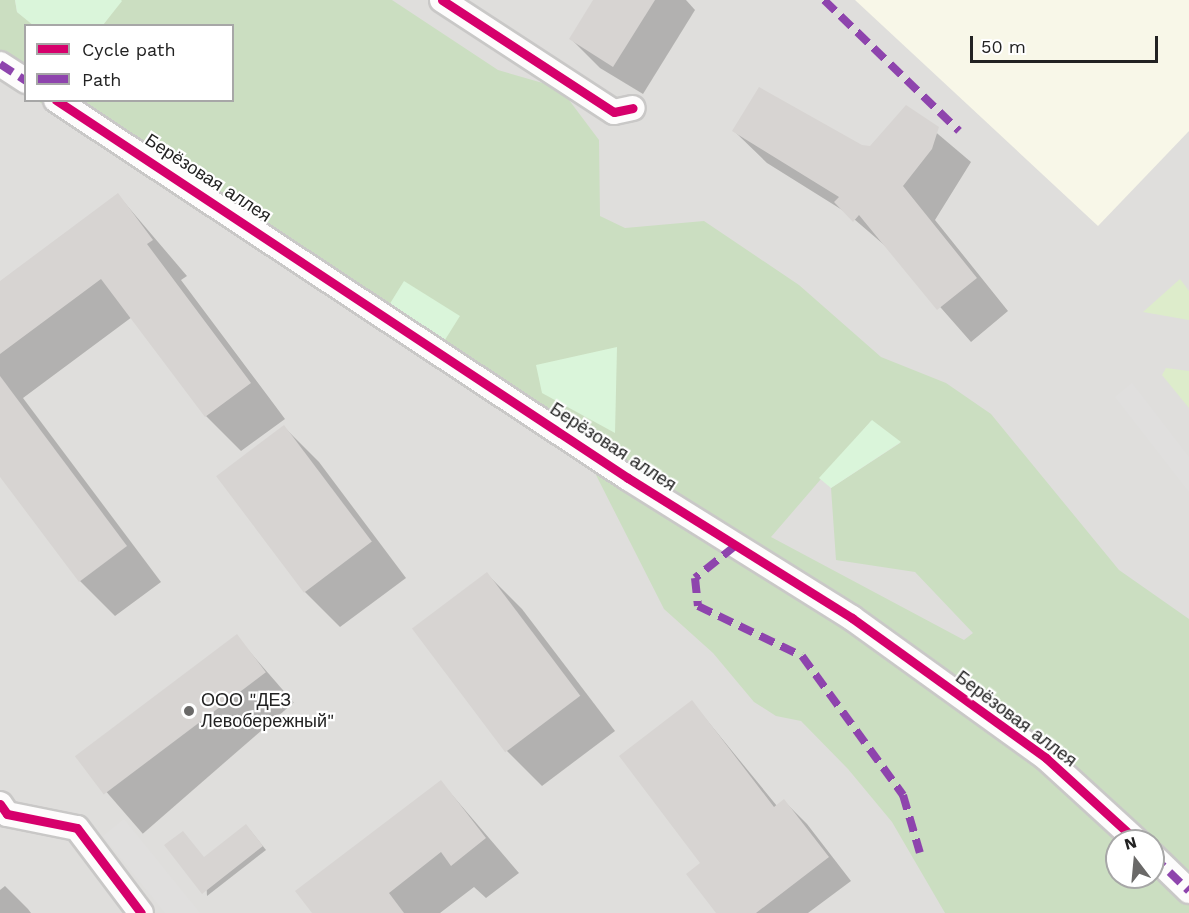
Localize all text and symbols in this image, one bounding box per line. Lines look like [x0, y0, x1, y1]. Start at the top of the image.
legend [24, 24, 234, 102]
scale bar [973, 24, 1160, 62]
text: 50 m [981, 36, 1026, 57]
text: Cycle path [82, 39, 176, 60]
text: Path [82, 69, 122, 90]
street label: Берёзовая аллея [141, 129, 275, 227]
street label: Берёзовая аллея [546, 398, 680, 496]
street label: Берёзовая аллея [951, 666, 1081, 772]
place label: ООО "ДЕЗ Левобережный" [201, 690, 334, 732]
marker: ООО "ДЕЗ Левобережный" [182, 704, 196, 718]
north arrow [1105, 829, 1165, 889]
text: N [1122, 832, 1139, 854]

